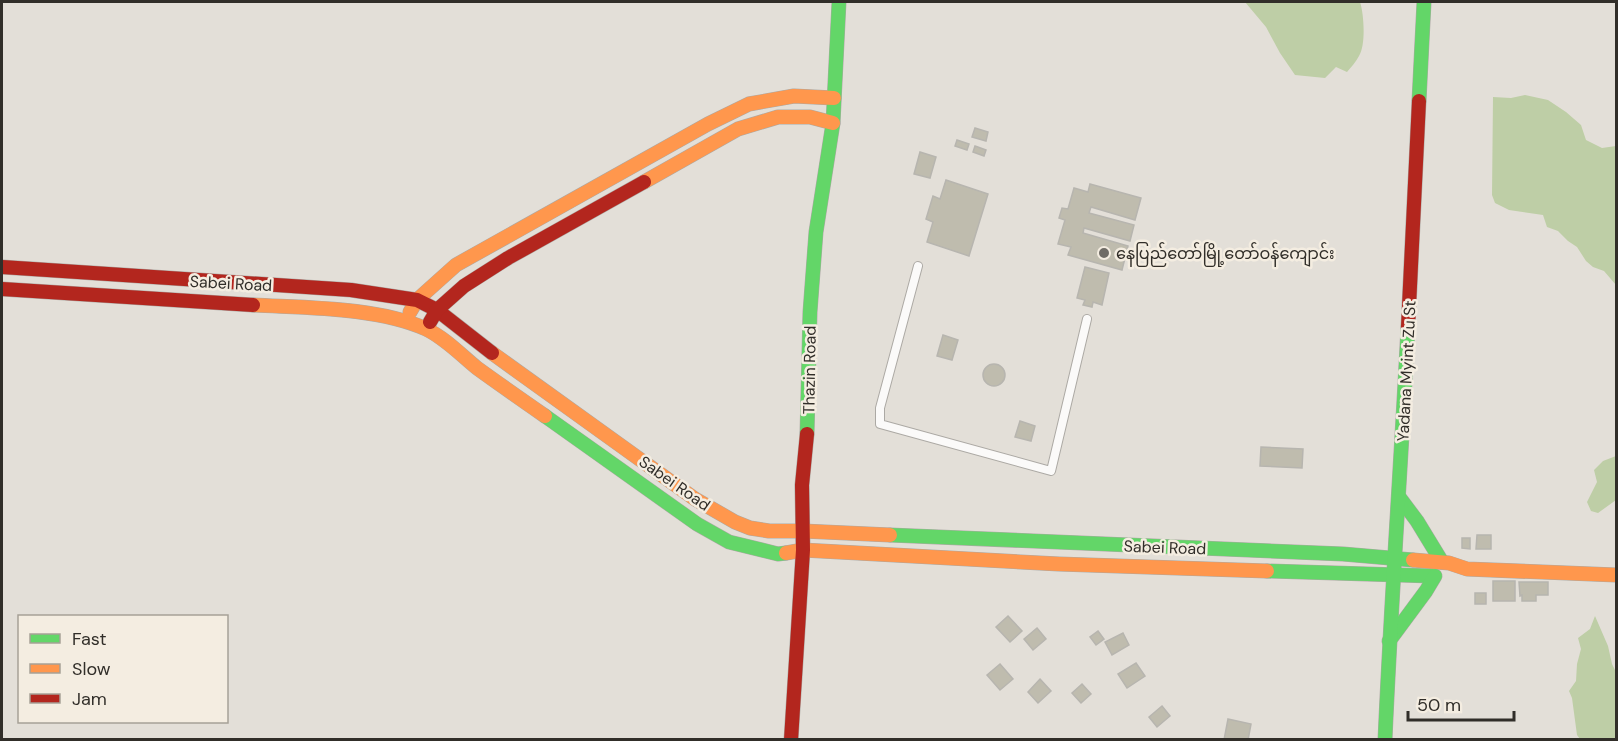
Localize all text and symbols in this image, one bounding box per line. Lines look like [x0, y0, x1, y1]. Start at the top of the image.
place label: နေပြည်တော်မြို့တော်ဝန်ကျောင်း [1116, 242, 1335, 267]
marker: နေပြည်တော်မြို့တော်ဝန်ကျောင်း [1097, 246, 1111, 260]
street label: Sabei Road [189, 271, 273, 296]
street label: Yadana Myint Zu St [1392, 300, 1421, 442]
street label: Thazin Road [798, 325, 821, 415]
street label: Sabei Road [635, 451, 715, 516]
street label: Sabei Road [1123, 536, 1207, 559]
legend [18, 615, 228, 723]
text: Fast [72, 627, 107, 651]
text: Slow [72, 657, 111, 681]
scale bar [1408, 684, 1514, 722]
text: Jam [72, 687, 107, 711]
text: 50 m [1417, 693, 1461, 717]

